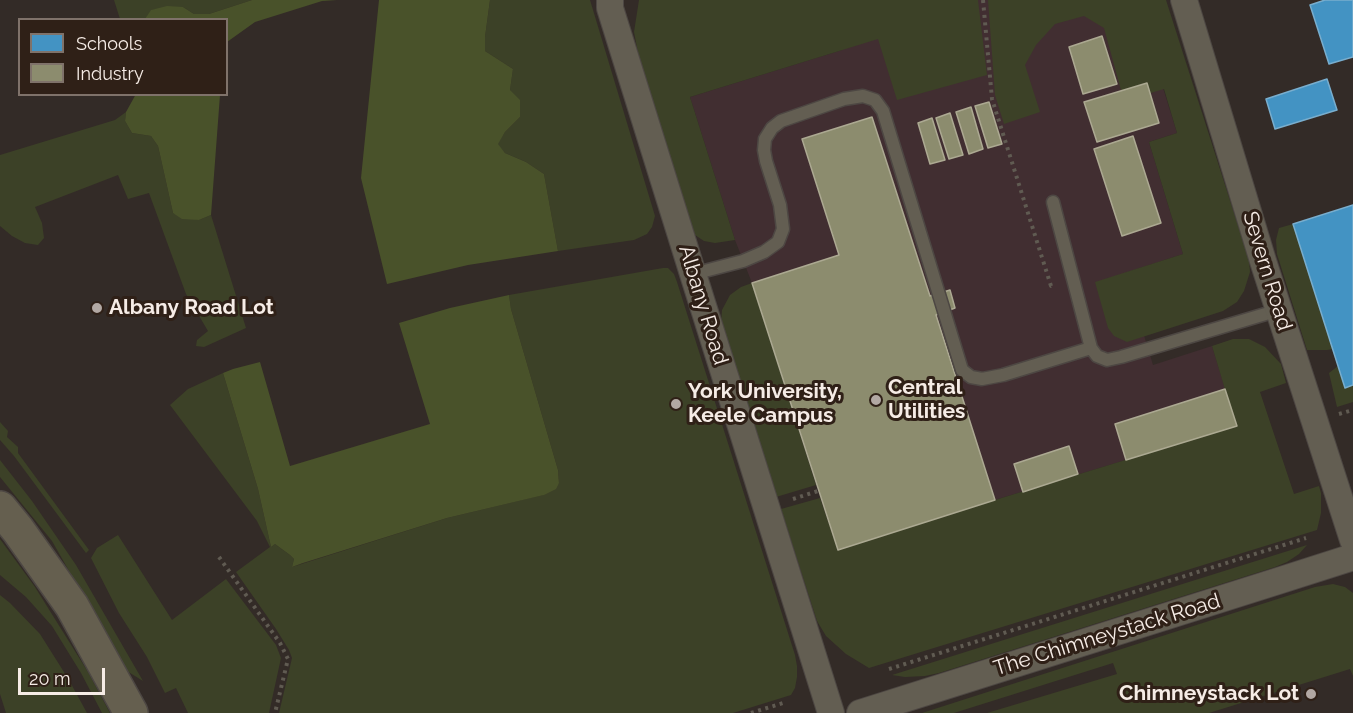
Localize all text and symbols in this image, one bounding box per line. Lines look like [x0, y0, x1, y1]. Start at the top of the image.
legend [18, 18, 228, 96]
text: Schools [76, 33, 142, 54]
text: Industry [76, 63, 144, 84]
street label: Severn Road [1237, 208, 1297, 334]
street label: Albany Road [673, 242, 733, 368]
place label: Albany Road Lot [109, 295, 274, 321]
marker: Albany Road Lot [90, 301, 104, 315]
place label: Central Utilities [888, 375, 965, 425]
place label: York University, Keele Campus [688, 379, 842, 429]
marker: Central Utilities [869, 393, 883, 407]
marker: York University, Keele Campus [669, 397, 683, 411]
street label: The Chimneystack Road [991, 589, 1223, 681]
scale bar [21, 656, 108, 694]
text: 20 m [29, 668, 71, 689]
place label: Chimneystack Lot [1119, 681, 1299, 707]
marker: Chimneystack Lot [1304, 687, 1318, 701]

